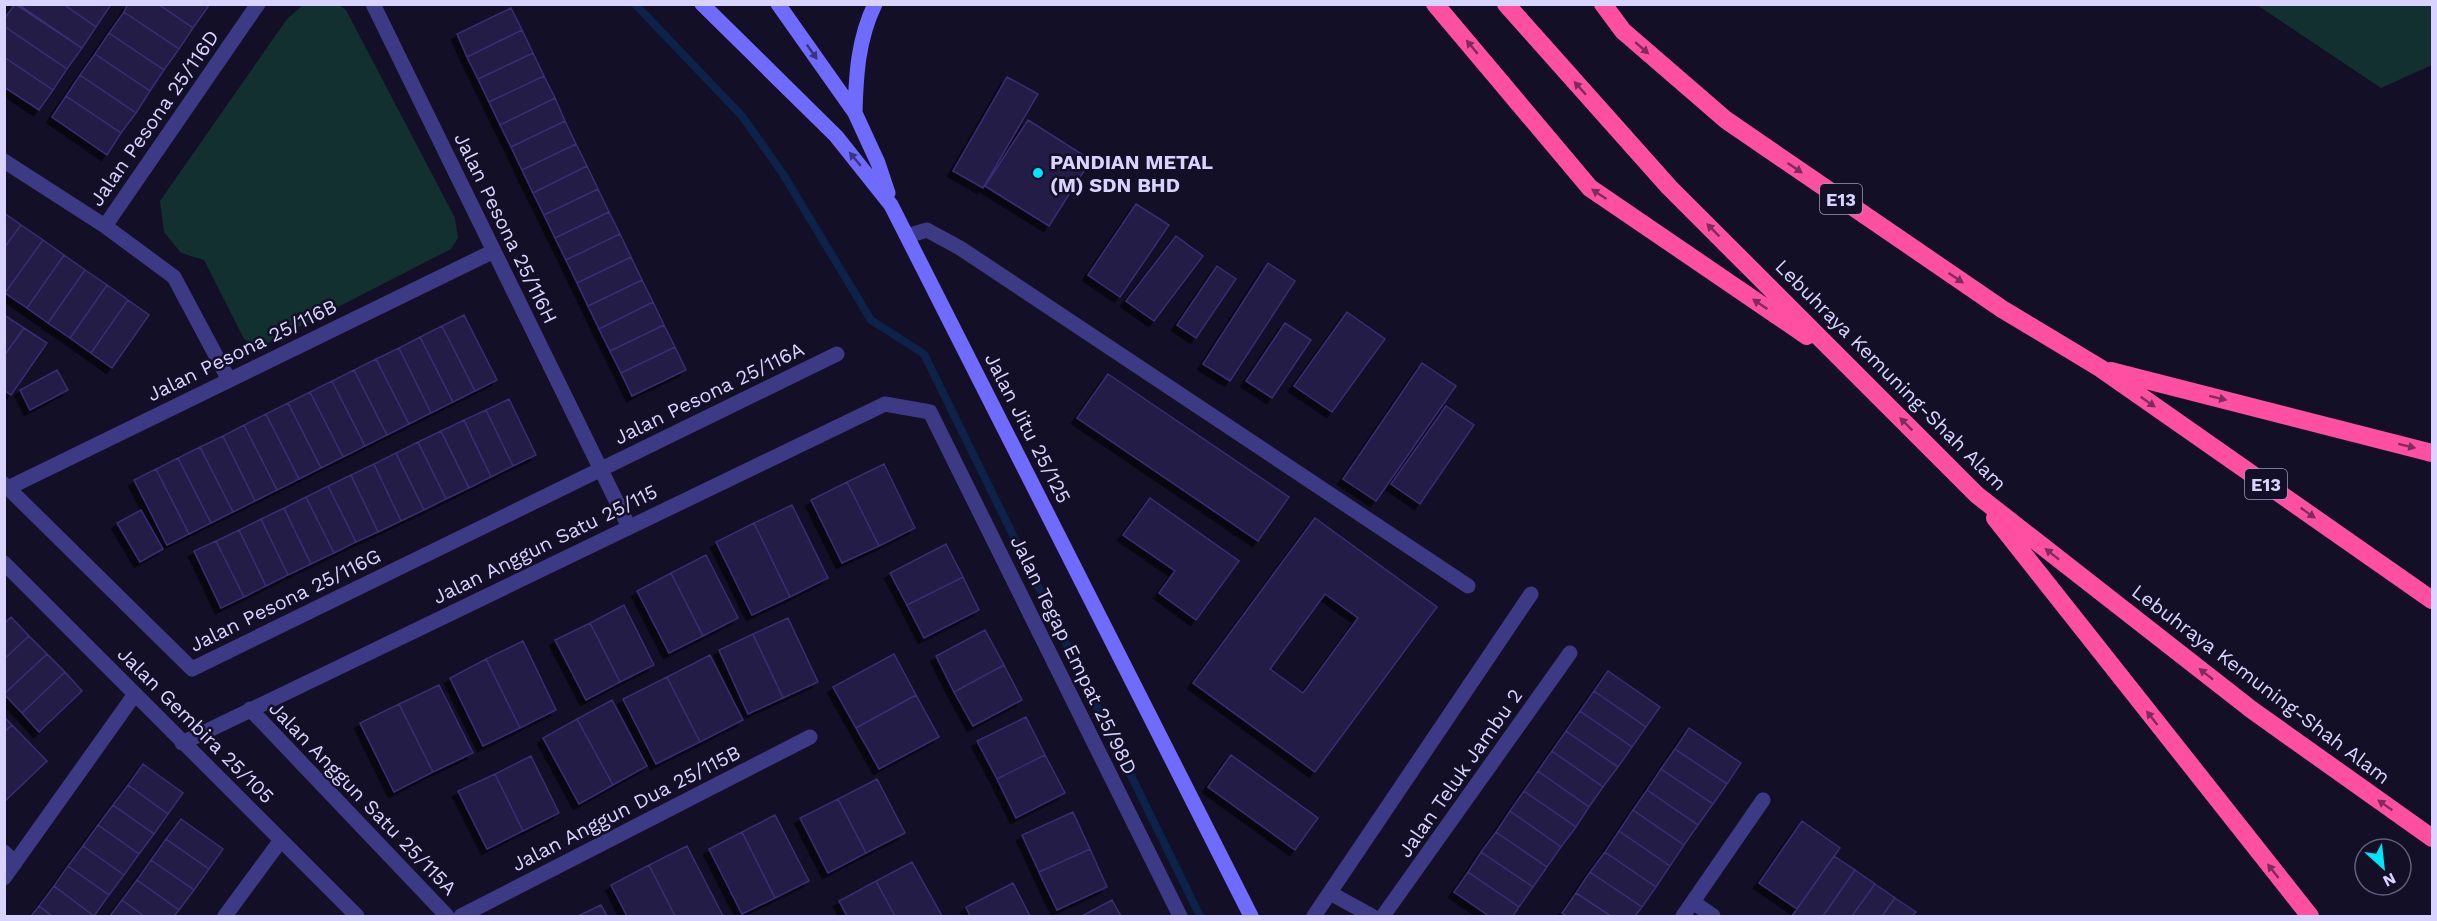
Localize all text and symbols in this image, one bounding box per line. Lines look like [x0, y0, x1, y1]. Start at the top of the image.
street label: Jalan Pesona 25/116D [84, 25, 224, 211]
one-way arrow [1465, 39, 1478, 55]
one-way arrow [1634, 41, 1650, 54]
one-way arrow [806, 44, 818, 60]
one-way arrow [1573, 80, 1587, 95]
street label: Jalan Pesona 25/116H [449, 129, 563, 327]
place label: PANDIAN METAL (M) SDN BHD [1050, 150, 1213, 197]
one-way arrow [849, 152, 862, 167]
one-way arrow [1787, 162, 1804, 173]
marker: PANDIAN METAL (M) SDN BHD [1031, 166, 1045, 180]
road number: E13 [1820, 184, 1862, 214]
one-way arrow [1592, 188, 1608, 200]
one-way arrow [1706, 224, 1720, 238]
street label: Lebuhraya Kemuning-Shah Alam [1770, 254, 2012, 496]
one-way arrow [1948, 272, 1965, 283]
street label: Jalan Pesona 25/116B [143, 294, 341, 406]
one-way arrow [1753, 298, 1769, 310]
street label: Jalan Pesona 25/116A [610, 337, 808, 449]
street label: Jalan Jitu 25/125 [980, 349, 1076, 507]
one-way arrow [2209, 394, 2227, 404]
one-way arrow [2140, 396, 2156, 408]
one-way arrow [1900, 418, 1914, 432]
one-way arrow [2398, 442, 2416, 452]
road number: E13 [2245, 469, 2287, 499]
street label: Jalan Anggun Satu 25/115 [429, 479, 661, 609]
one-way arrow [2300, 507, 2316, 519]
street label: Jalan Tegap Empat 25/98D [1006, 532, 1142, 778]
street label: Jalan Pesona 25/116G [186, 543, 384, 657]
one-way arrow [2044, 547, 2060, 560]
street label: Lebuhraya Kemuning-Shah Alam [2127, 579, 2395, 789]
street label: Jalan Gembira 25/105 [113, 642, 279, 808]
one-way arrow [2198, 668, 2213, 680]
street label: Jalan Teluk Jambu 2 [1393, 684, 1527, 862]
street label: Jalan Anggun Satu 25/115A [264, 696, 462, 900]
one-way arrow [2146, 710, 2159, 726]
street label: Jalan Anggun Dua 25/115B [508, 740, 744, 876]
one-way arrow [2377, 799, 2392, 811]
north arrow [2353, 837, 2413, 897]
one-way arrow [2267, 864, 2279, 879]
text: N [2380, 869, 2399, 891]

